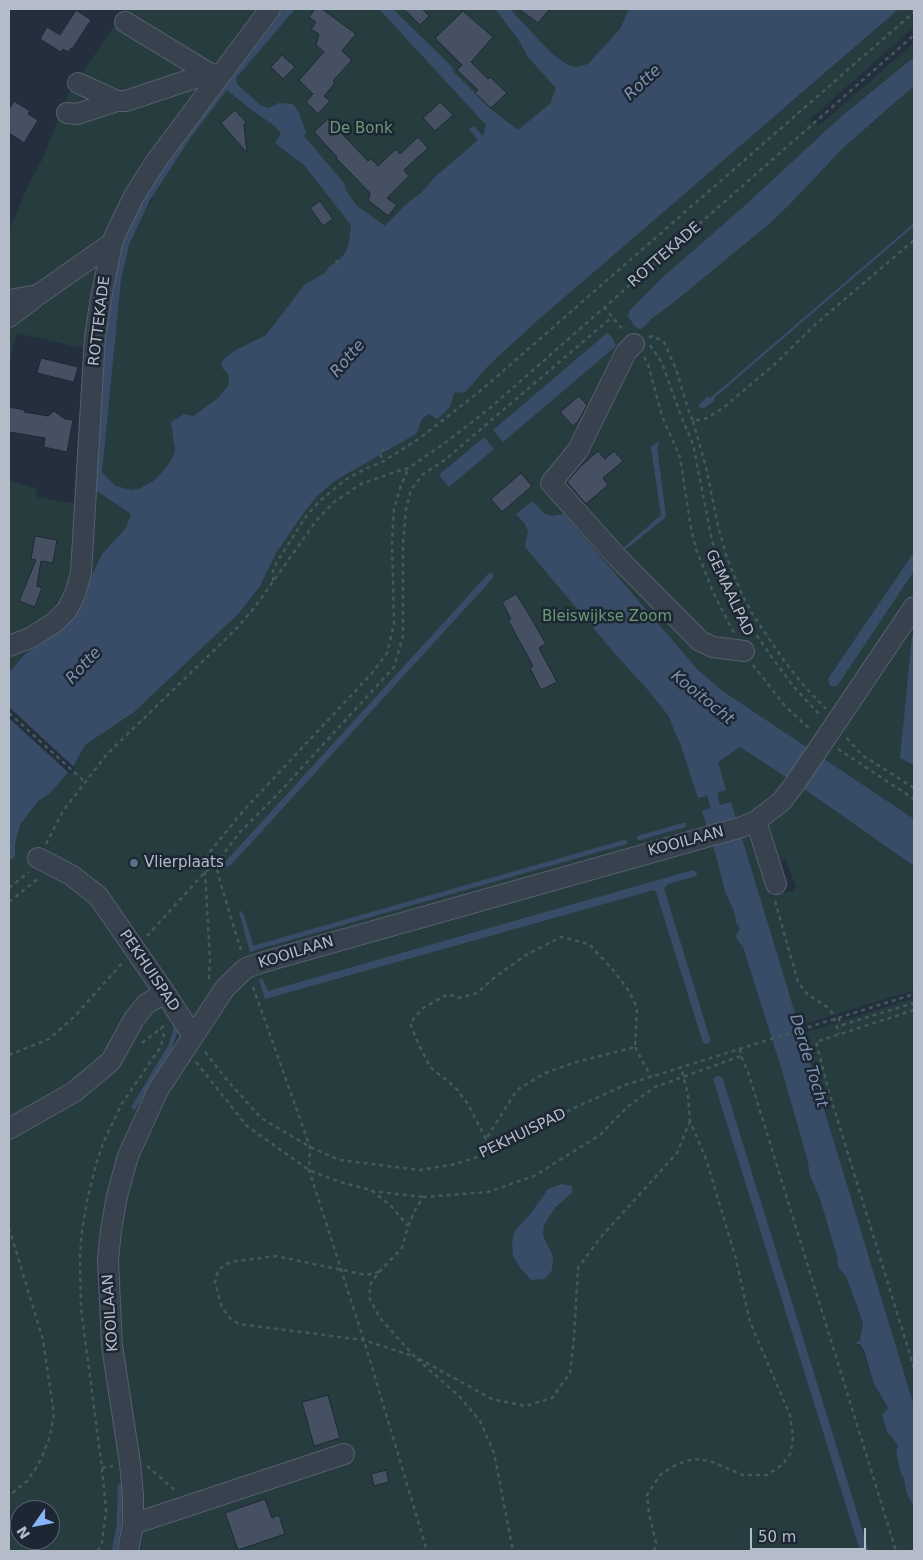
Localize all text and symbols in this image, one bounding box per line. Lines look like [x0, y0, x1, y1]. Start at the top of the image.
water label: Rotte [621, 61, 665, 105]
park label: De Bonk [329, 120, 393, 138]
street label: ROTTEKADE [625, 218, 705, 292]
street label: ROTTEKADE [86, 275, 114, 367]
water label: Rotte [327, 336, 369, 382]
street label: GEMAALPAD [701, 547, 757, 639]
park label: Bleiswijkse Zoom [542, 608, 672, 626]
water label: Rotte [62, 644, 106, 688]
water label: Kooitocht [667, 667, 737, 729]
street label: KOOILAAN [646, 823, 726, 861]
place label: Vlierplaats [144, 854, 224, 872]
marker: Vlierplaats [128, 857, 140, 869]
street label: PEKHUISPAD [115, 927, 183, 1015]
street label: KOOILAAN [256, 933, 336, 973]
water label: Derde Tocht [785, 1012, 831, 1110]
street label: PEKHUISPAD [477, 1105, 569, 1163]
street label: KOOILAAN [99, 1274, 123, 1352]
north arrow [10, 1500, 60, 1550]
scale bar [753, 1518, 869, 1550]
text: N [13, 1523, 33, 1542]
text: 50 m [758, 1528, 796, 1546]

